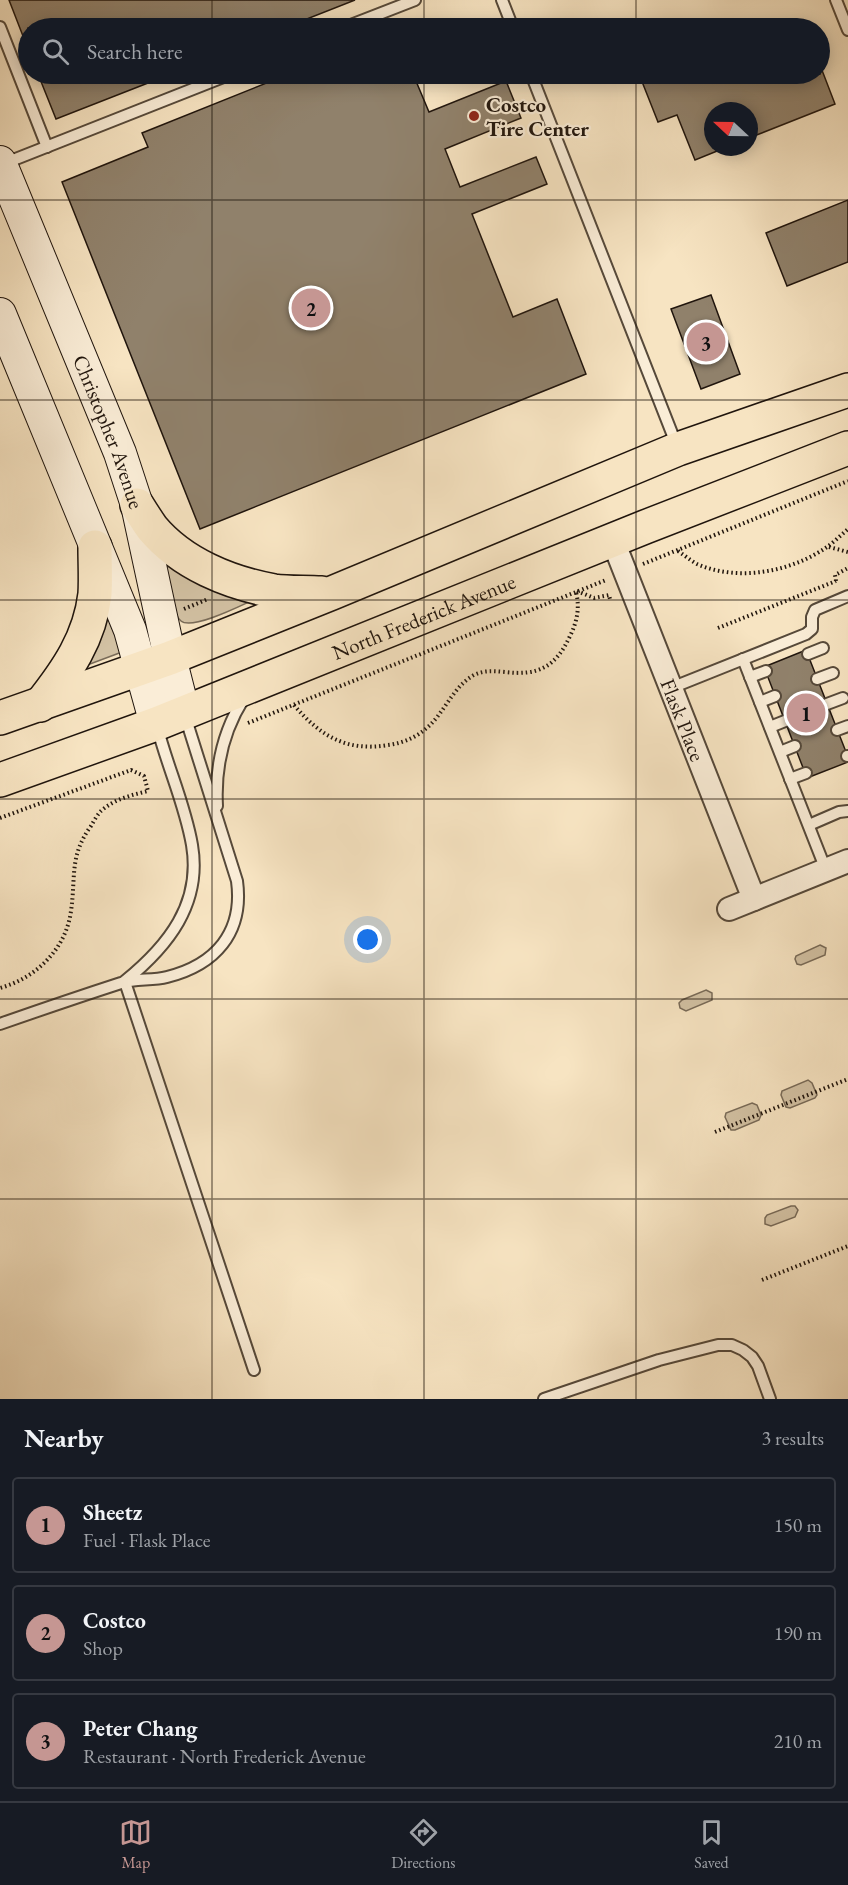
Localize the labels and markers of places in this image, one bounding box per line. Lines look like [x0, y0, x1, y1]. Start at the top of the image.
place label: Costco Tire Center [486, 91, 589, 142]
marker: Costco Tire Center [467, 109, 481, 123]
pin: 2 [292, 286, 330, 330]
pin: 3 [686, 320, 726, 364]
pin: 1 [786, 690, 826, 736]

